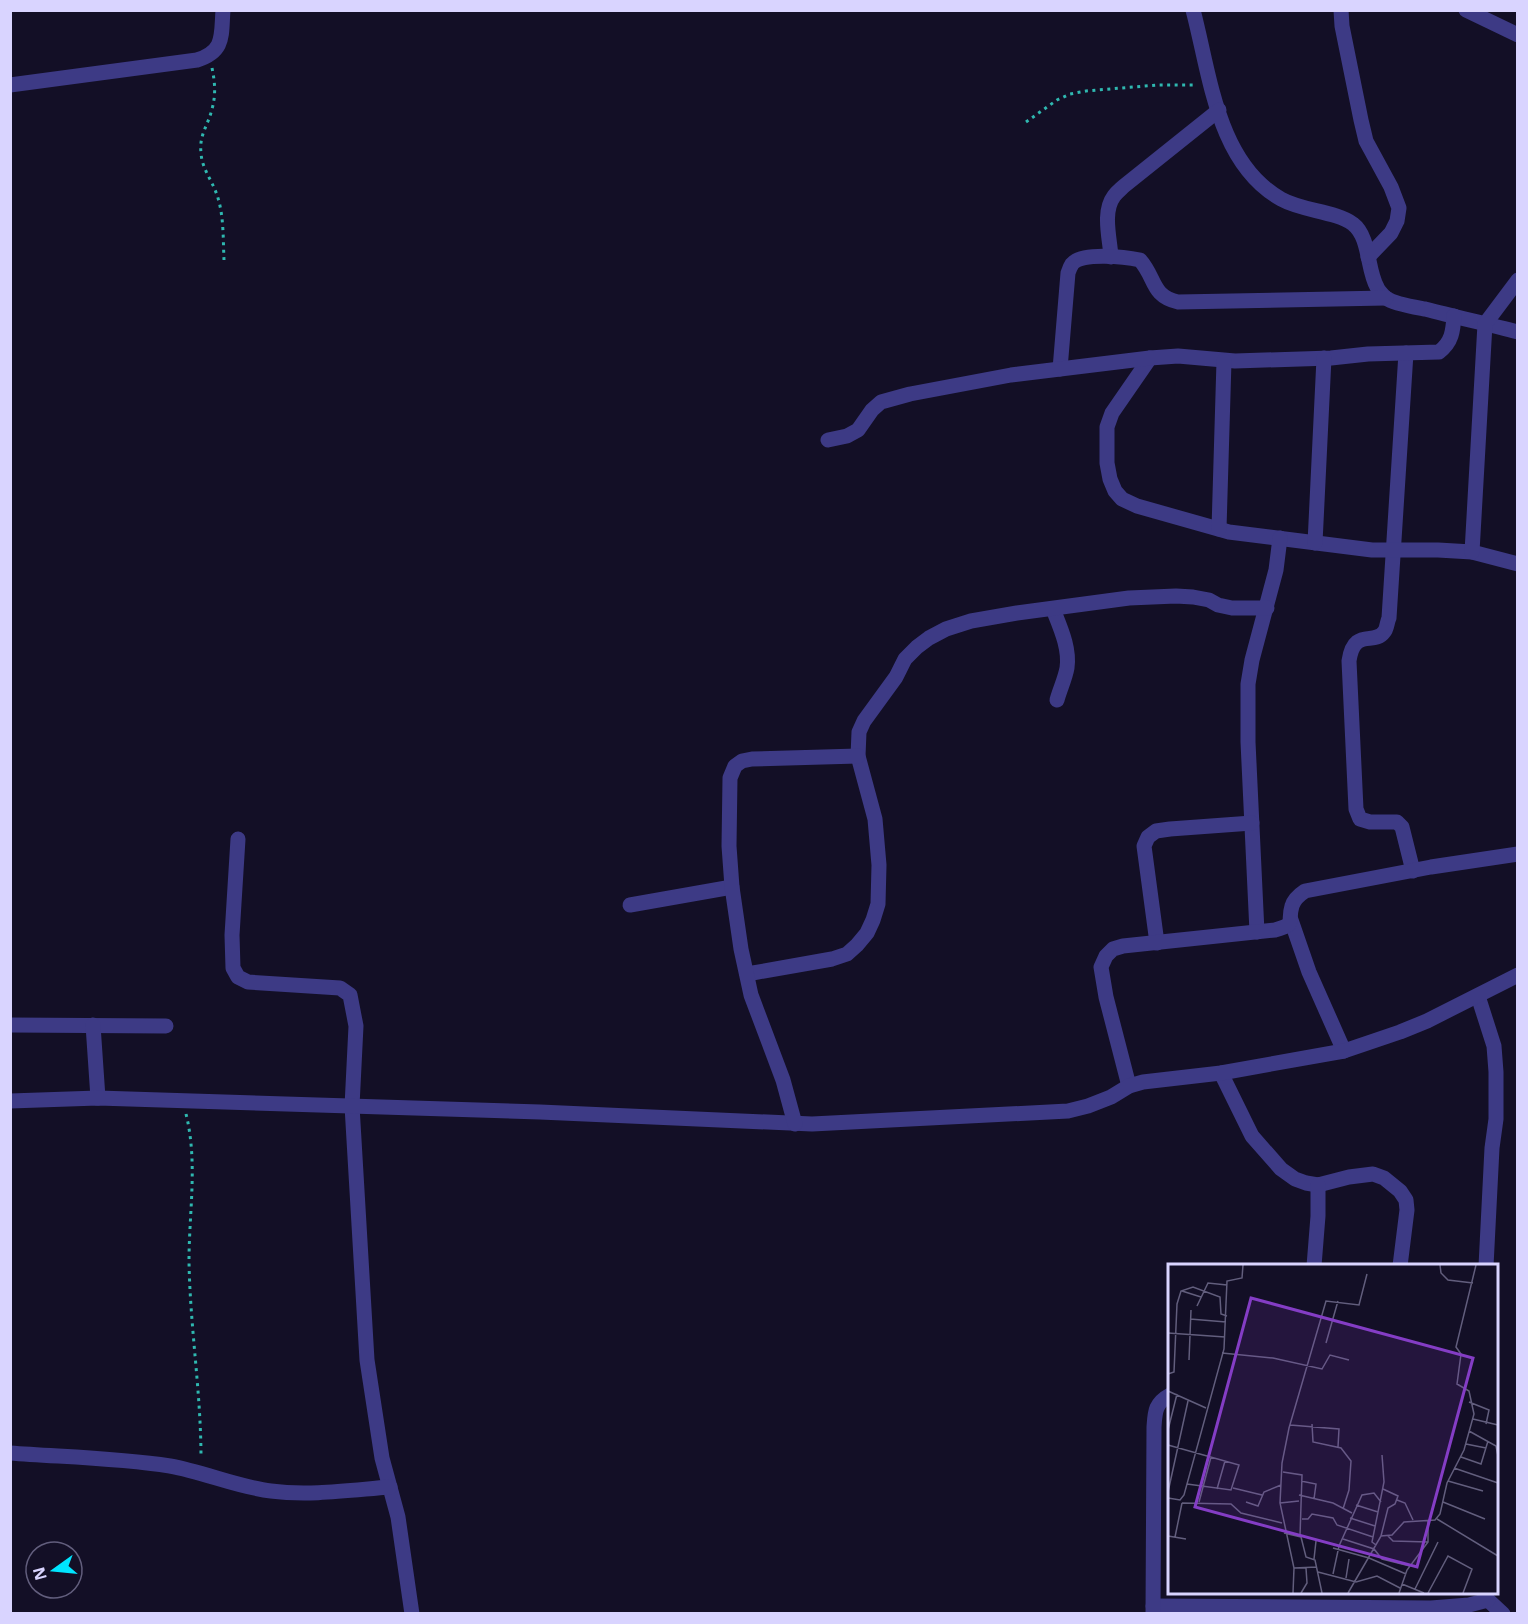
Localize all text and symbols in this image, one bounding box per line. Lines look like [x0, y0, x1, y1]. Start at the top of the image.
inset map [1168, 1264, 1498, 1594]
north arrow [24, 1540, 84, 1600]
text: N [27, 1565, 52, 1583]

